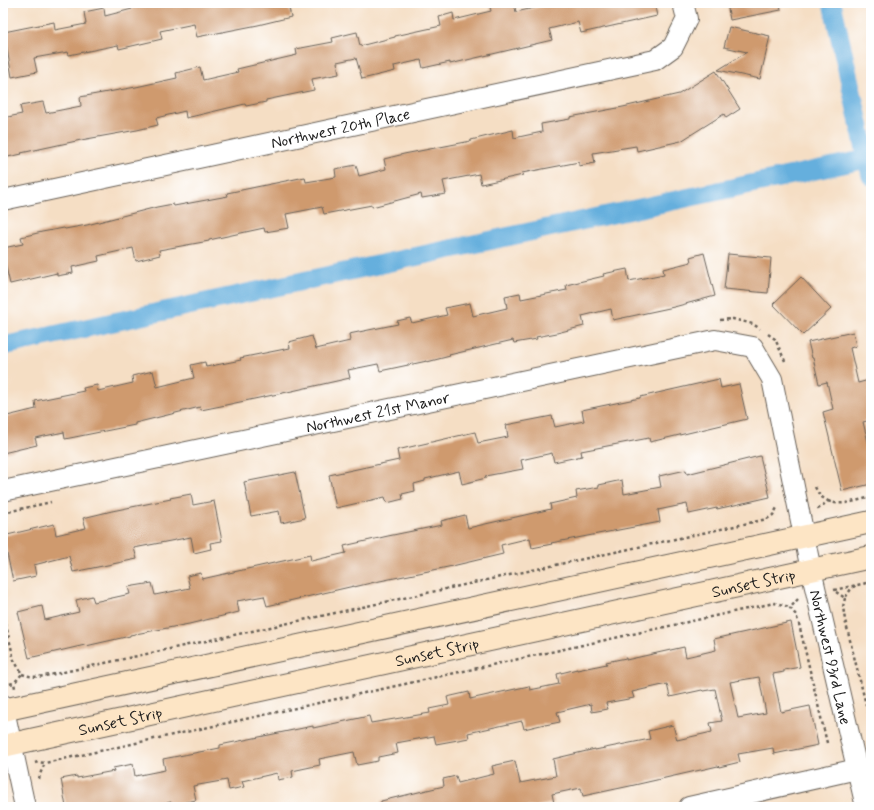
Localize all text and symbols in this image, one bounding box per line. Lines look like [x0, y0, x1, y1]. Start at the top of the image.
street label: Northwest 20th Place [269, 104, 412, 154]
street label: Northwest 21st Manor [304, 387, 452, 438]
street label: Sunset Strip [710, 565, 798, 603]
street label: Northwest 93rd Lane [804, 588, 856, 727]
street label: Sunset Strip [393, 634, 481, 672]
street label: Sunset Strip [77, 703, 165, 741]

